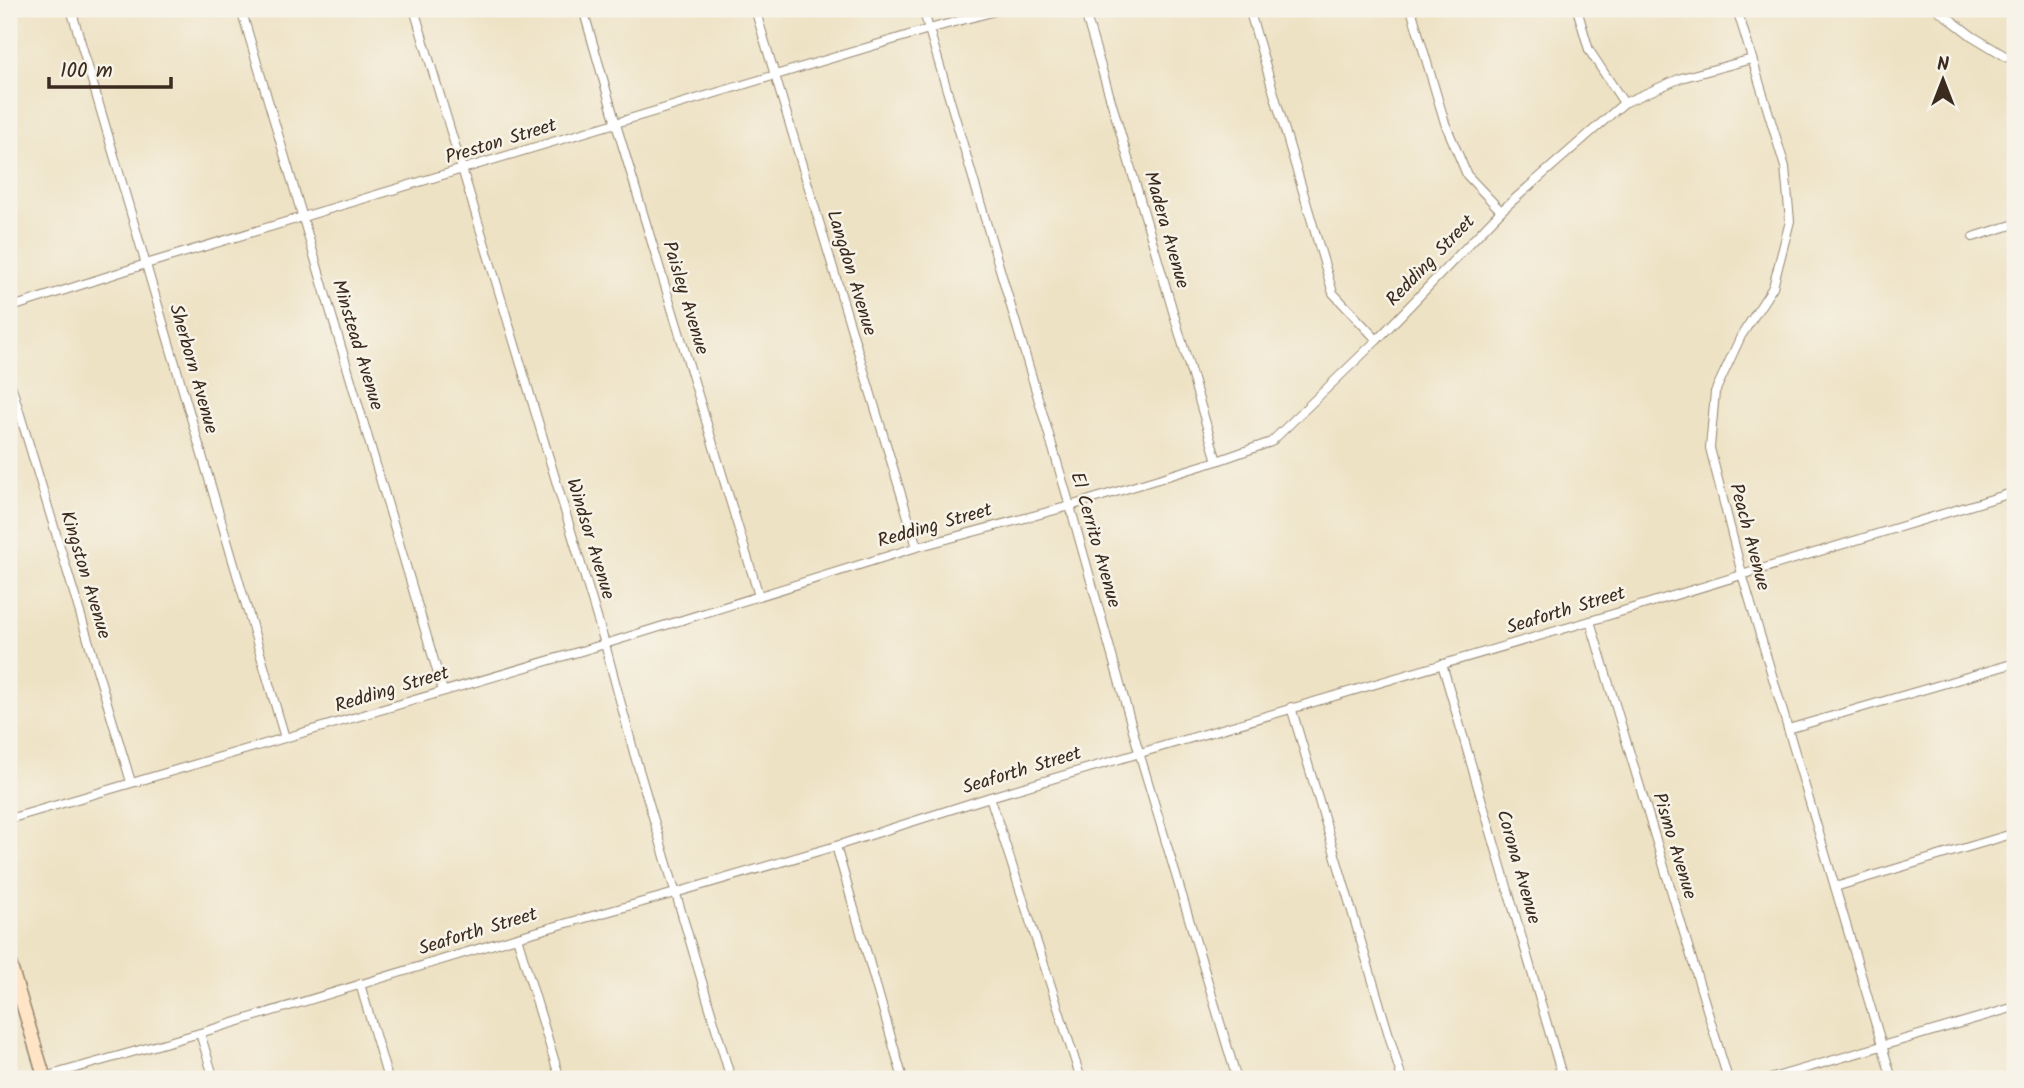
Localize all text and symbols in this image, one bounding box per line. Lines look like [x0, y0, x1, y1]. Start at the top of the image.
scale bar [49, 46, 172, 90]
north arrow [1909, 46, 1979, 116]
text: N [1937, 50, 1949, 80]
text: 100 m [60, 55, 113, 88]
street label: Preston Street [442, 111, 561, 173]
street label: Madera Avenue [1135, 168, 1197, 293]
street label: Langdon Avenue [818, 206, 885, 340]
street label: Redding Street [1379, 208, 1483, 314]
street label: Paisley Avenue [653, 237, 717, 359]
street label: Minstead Avenue [323, 276, 391, 415]
street label: Sherborn Avenue [160, 301, 226, 438]
street label: El Cerrito Avenue [1061, 469, 1129, 612]
street label: Windsor Avenue [557, 475, 623, 604]
street label: Peach Avenue [1720, 480, 1778, 594]
street label: Redding Street [874, 495, 997, 557]
street label: Kingston Avenue [51, 507, 119, 643]
street label: Seaforth Street [1503, 578, 1630, 643]
street label: Redding Street [331, 658, 453, 722]
street label: Seaforth Street [959, 738, 1086, 803]
street label: Pismo Avenue [1644, 789, 1705, 904]
street label: Corona Avenue [1487, 806, 1549, 928]
street label: Seaforth Street [415, 899, 542, 964]

